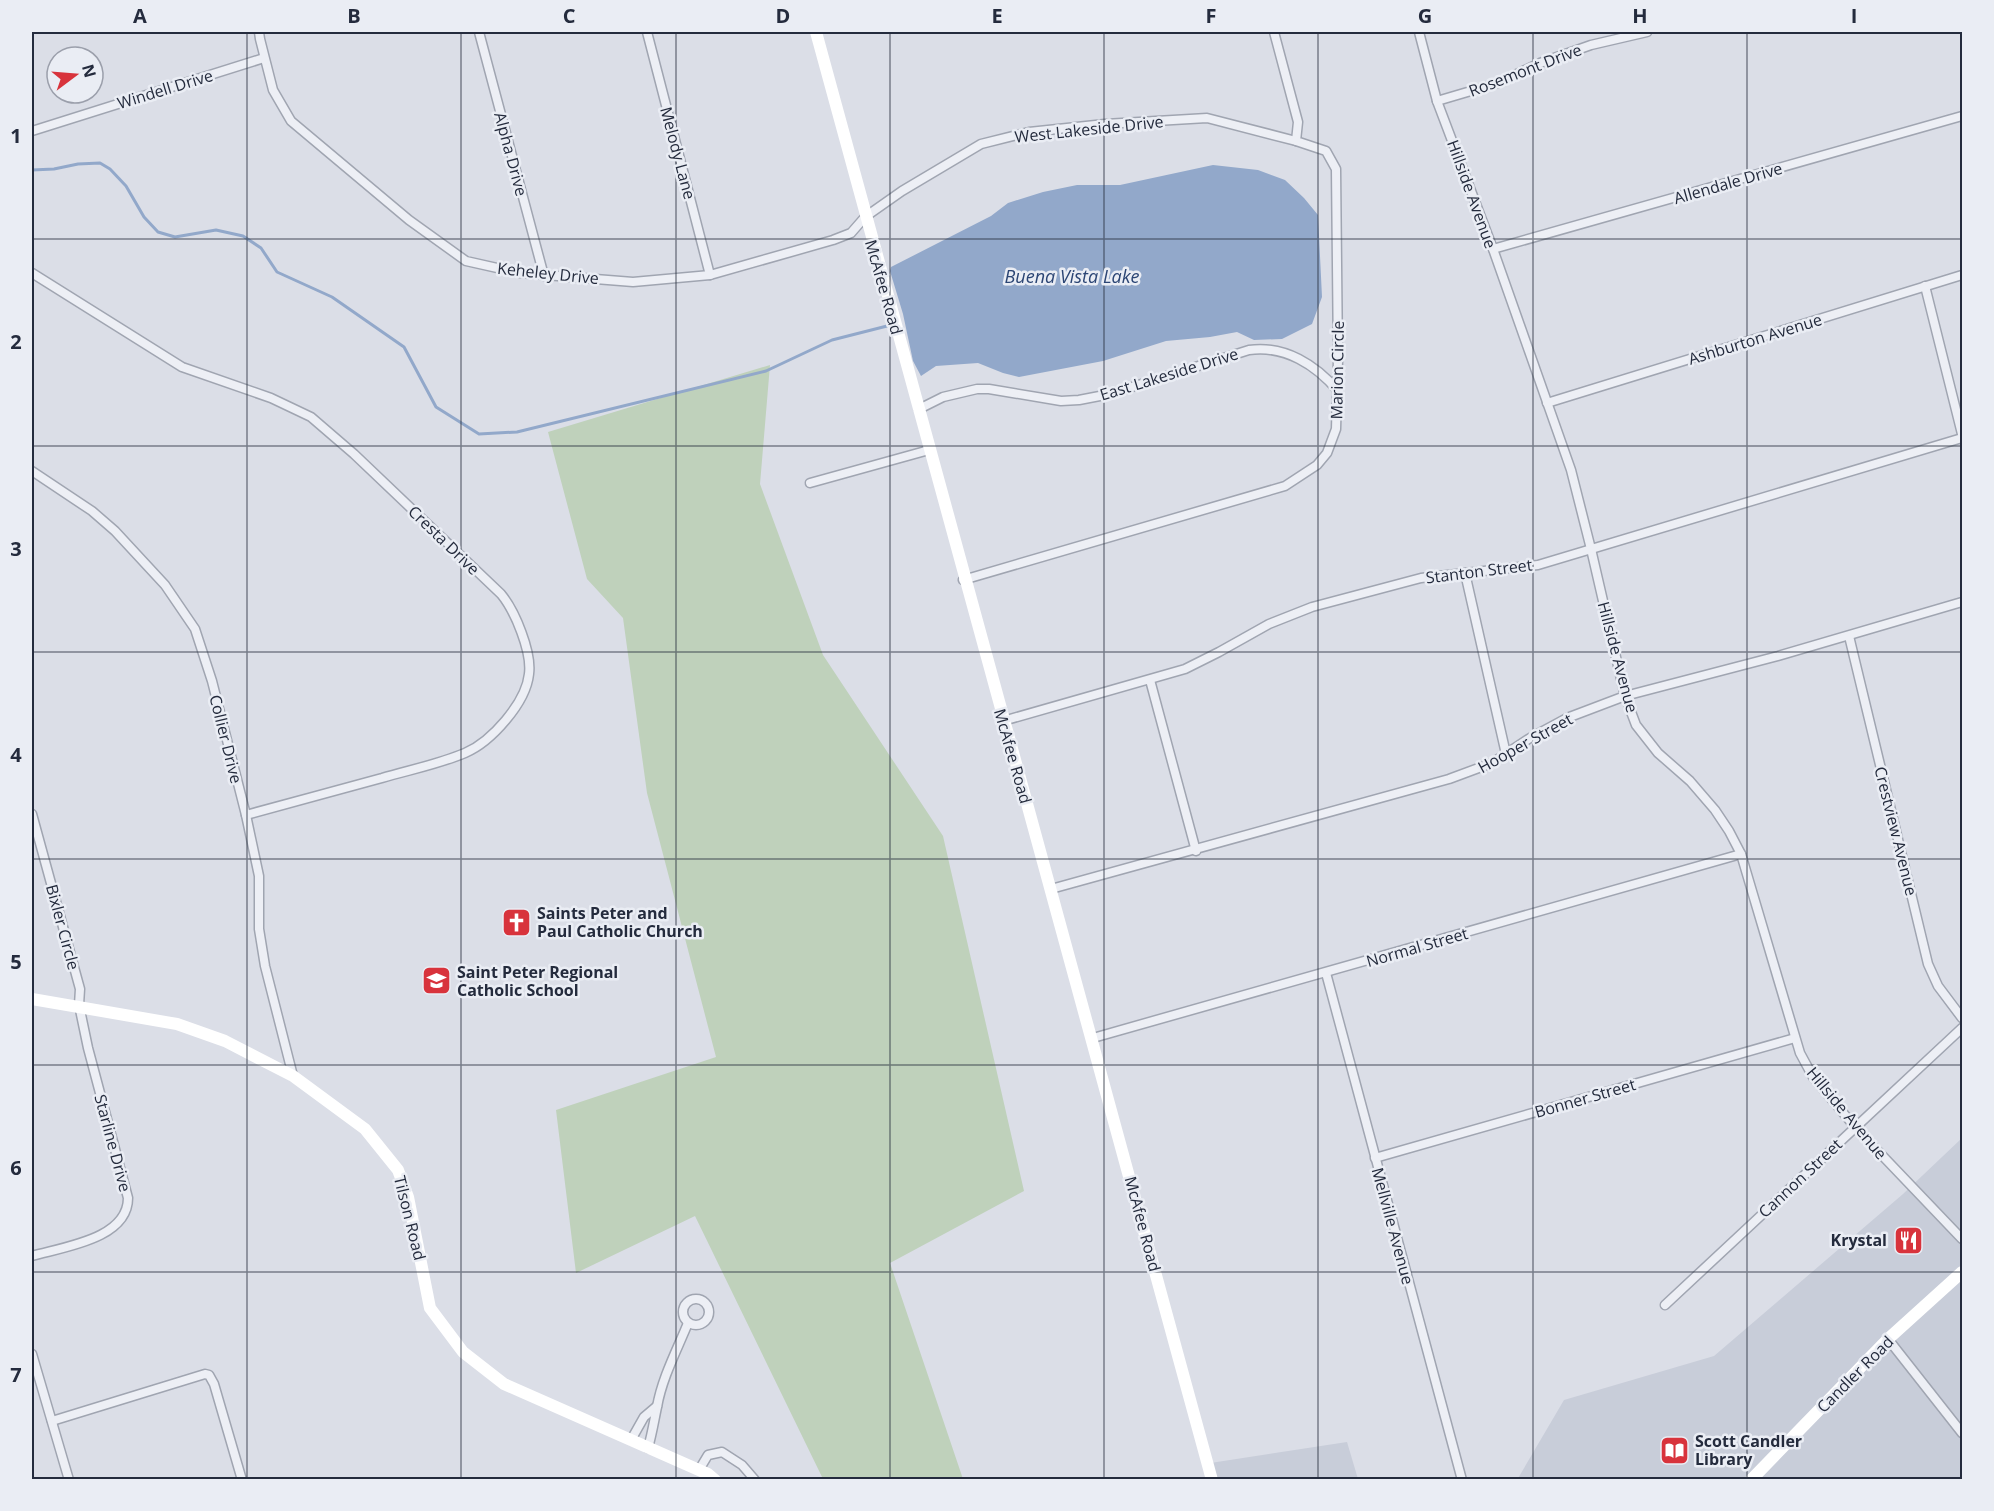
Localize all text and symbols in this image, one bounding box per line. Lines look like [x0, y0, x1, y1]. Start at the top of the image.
text: A [133, 2, 147, 29]
text: B [347, 2, 361, 29]
text: C [563, 2, 576, 29]
text: D [776, 2, 790, 29]
text: E [991, 2, 1003, 29]
text: F [1206, 2, 1216, 29]
text: G [1418, 2, 1432, 29]
text: H [1632, 2, 1648, 29]
text: I [1851, 2, 1857, 29]
street label: Rosemont Drive [1465, 38, 1585, 102]
north arrow [45, 45, 105, 105]
text: N [77, 62, 102, 80]
street label: Windell Drive [115, 64, 215, 114]
street label: Melody Lane [655, 104, 701, 202]
street label: Alpha Drive [489, 110, 533, 198]
street label: West Lakeside Drive [1013, 110, 1165, 148]
text: 1 [10, 122, 22, 149]
street label: Hillside Avenue [1442, 137, 1502, 251]
street label: Allendale Drive [1671, 157, 1785, 209]
street label: McAfee Road [860, 237, 908, 337]
street label: Keheley Drive [496, 257, 600, 289]
water label: Buena Vista Lake [1005, 264, 1139, 288]
street label: Ashburton Avenue [1685, 308, 1825, 370]
street label: Marion Circle [1325, 320, 1349, 420]
text: 2 [10, 328, 22, 355]
street label: East Lakeside Drive [1097, 342, 1241, 406]
street label: Cresta Drive [404, 500, 484, 580]
text: 3 [10, 535, 22, 562]
street label: Stanton Street [1424, 554, 1534, 588]
street label: Hillside Avenue [1593, 599, 1643, 715]
street label: Collier Drive [204, 692, 248, 786]
street label: McAfee Road [989, 706, 1037, 806]
street label: Hooper Street [1474, 708, 1577, 778]
text: 4 [10, 741, 22, 768]
street label: Crestview Avenue [1869, 764, 1923, 898]
street label: Bixler Circle [41, 882, 85, 972]
place label: Saints Peter and Paul Catholic Church [537, 902, 703, 942]
church icon: Saints Peter and Paul Catholic Church [500, 906, 532, 938]
street label: Normal Street [1364, 922, 1471, 972]
text: 5 [10, 948, 22, 975]
place label: Saint Peter Regional Catholic School [457, 961, 618, 1001]
school or university icon: Saint Peter Regional Catholic School [420, 965, 452, 997]
street label: Hillside Avenue [1802, 1062, 1892, 1164]
street label: Bonner Street [1532, 1073, 1638, 1123]
street label: Starline Drive [89, 1092, 137, 1194]
street label: Cannon Street [1753, 1133, 1847, 1222]
text: 6 [10, 1154, 22, 1181]
street label: Mellville Avenue [1367, 1165, 1419, 1287]
street label: Tilson Road [389, 1173, 431, 1263]
street label: McAfee Road [1120, 1174, 1166, 1274]
restaurant icon: Krystal [1892, 1224, 1924, 1256]
place label: Krystal [1831, 1229, 1887, 1251]
street label: Candler Road [1812, 1331, 1898, 1417]
text: 7 [10, 1361, 22, 1388]
place label: Scott Candler Library [1695, 1430, 1802, 1470]
library icon: Scott Candler Library [1658, 1434, 1690, 1466]

